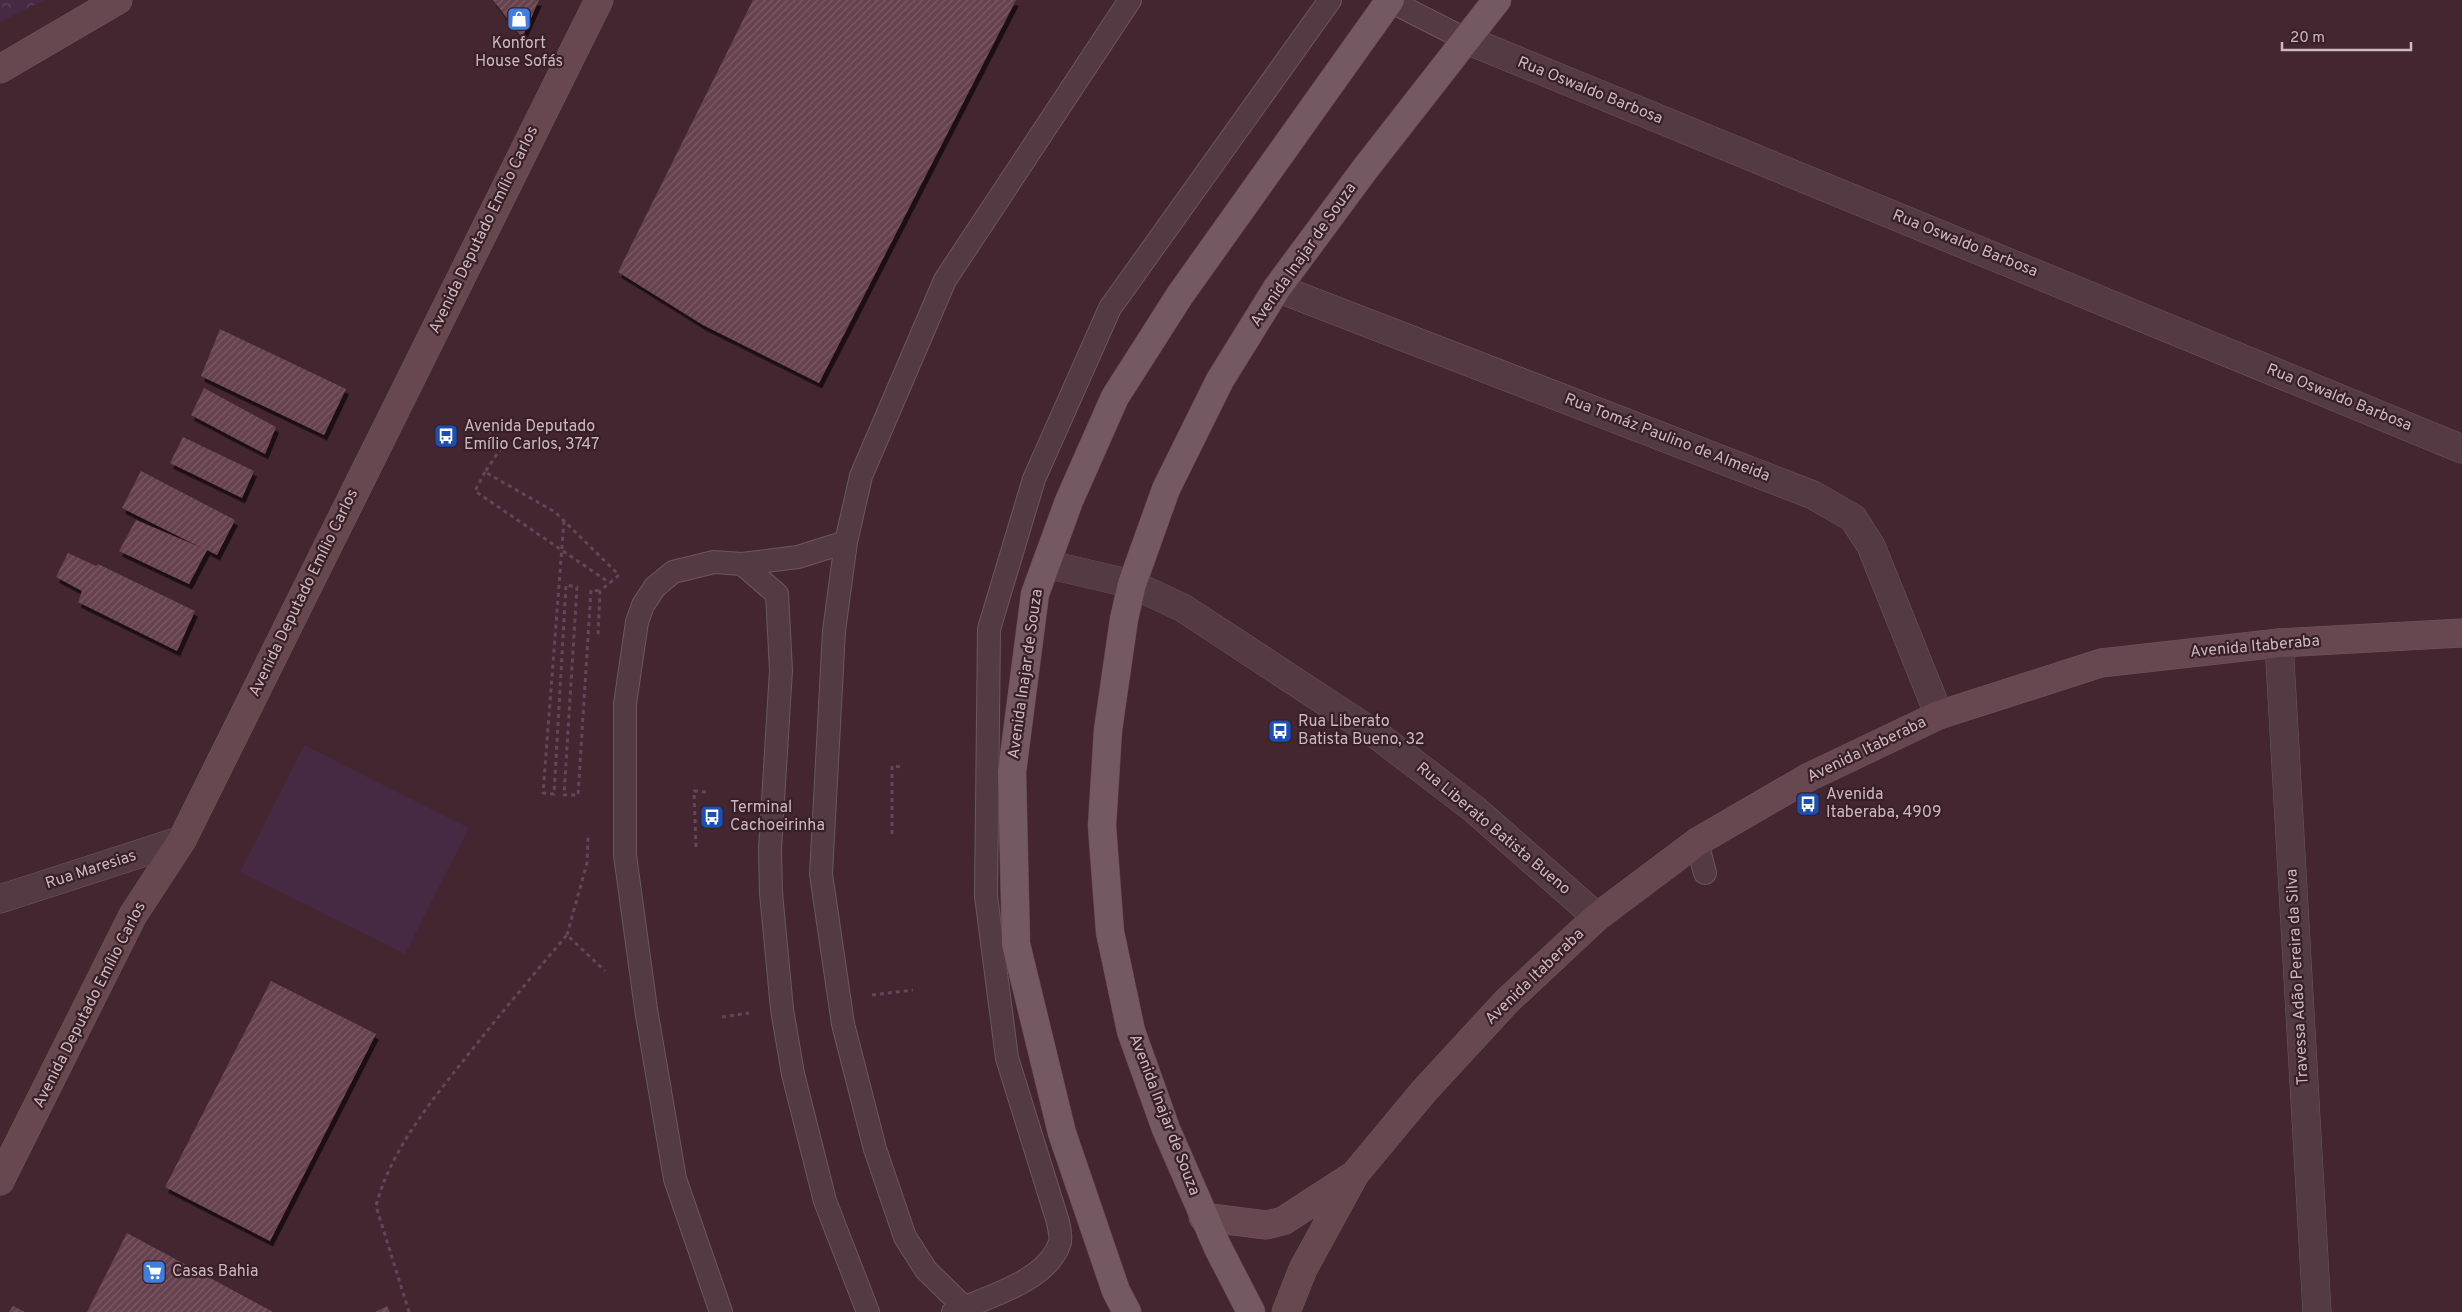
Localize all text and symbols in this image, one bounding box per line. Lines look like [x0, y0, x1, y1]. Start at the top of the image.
shop icon: Konfort House Sofás [506, 6, 532, 32]
scale bar [2282, 20, 2411, 52]
text: 20 m [2290, 29, 2325, 48]
place label: Konfort House Sofás [475, 34, 563, 72]
street label: Rua Oswaldo Barbosa [1514, 53, 1666, 129]
street label: Avenida Deputado Emílio Carlos [425, 123, 543, 337]
street label: Avenida Inajar de Souza [1247, 179, 1361, 331]
street label: Rua Oswaldo Barbosa [1889, 206, 2041, 282]
street label: Rua Oswaldo Barbosa [2263, 360, 2415, 436]
street label: Rua Tomáz Paulino de Almeida [1561, 389, 1773, 487]
place label: Avenida Deputado Emílio Carlos, 3747 [464, 417, 599, 455]
bus stop icon: Avenida Deputado Emílio Carlos, 3747 [433, 423, 459, 449]
street label: Avenida Deputado Emílio Carlos [245, 486, 363, 700]
street label: Avenida Inajar de Souza [1004, 588, 1048, 760]
street label: Avenida Itaberaba [2189, 631, 2321, 663]
place label: Rua Liberato Batista Bueno, 32 [1298, 712, 1425, 750]
street label: Avenida Itaberaba [1804, 713, 1930, 787]
bus stop icon: Rua Liberato Batista Bueno, 32 [1267, 718, 1293, 744]
street label: Rua Liberato Batista Bueno [1412, 758, 1574, 900]
place label: Avenida Itaberaba, 4909 [1826, 785, 1941, 823]
bus stop icon: Avenida Itaberaba, 4909 [1795, 791, 1821, 817]
place label: Terminal Cachoeirinha [730, 798, 825, 836]
bus stop icon: Terminal Cachoeirinha [699, 804, 725, 830]
street label: Rua Maresias [43, 846, 139, 894]
street label: Travessa Adão Pereira da Silva [2282, 868, 2314, 1086]
street label: Avenida Deputado Emílio Carlos [29, 899, 151, 1111]
street label: Avenida Itaberaba [1481, 925, 1589, 1029]
street label: Avenida Inajar de Souza [1124, 1031, 1204, 1199]
supermarket icon: Casas Bahia [141, 1259, 167, 1285]
place label: Casas Bahia [172, 1262, 258, 1282]

